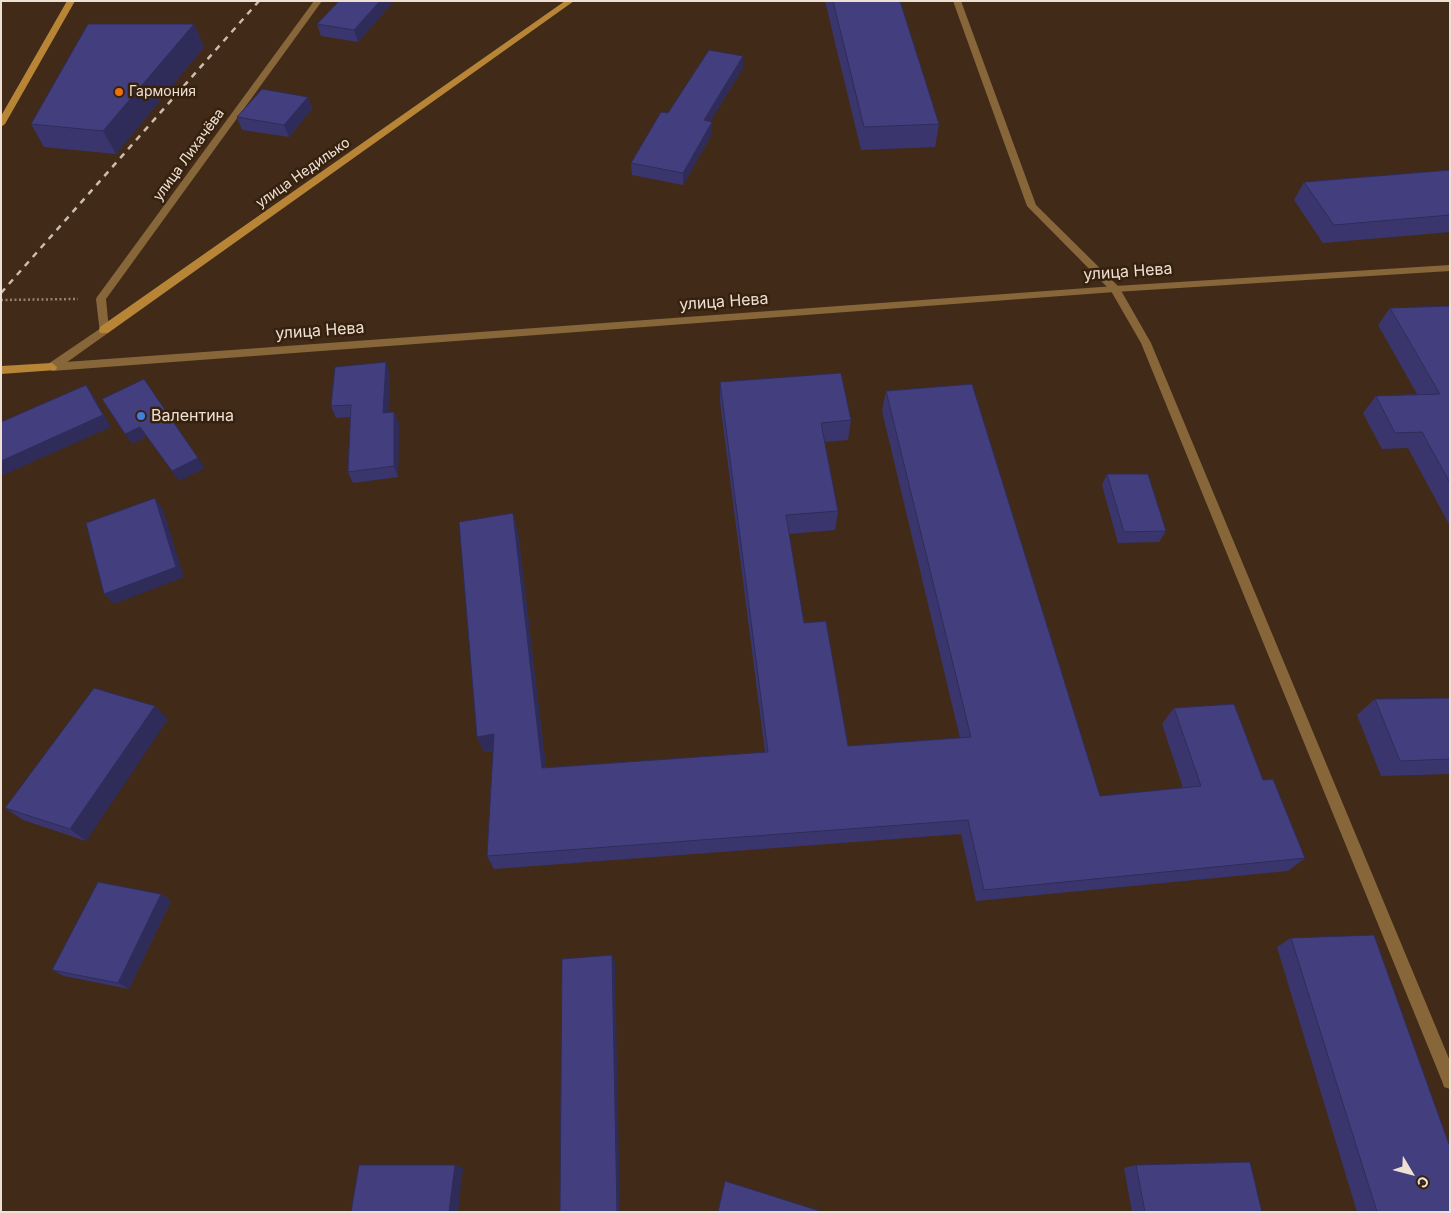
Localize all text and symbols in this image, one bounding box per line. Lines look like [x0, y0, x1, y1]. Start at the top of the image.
place label: Гармония [129, 84, 196, 100]
marker: Гармония [113, 86, 125, 98]
street label: улица Лихачёва [150, 106, 228, 204]
street label: улица Недилько [253, 134, 353, 212]
street label: улица Нева [1083, 259, 1173, 285]
street label: улица Нева [679, 289, 769, 315]
street label: улица Нева [275, 318, 365, 344]
place label: Валентина [151, 406, 234, 426]
marker: Валентина [135, 410, 147, 422]
north arrow [1386, 1148, 1436, 1198]
text: С [1413, 1173, 1433, 1192]

